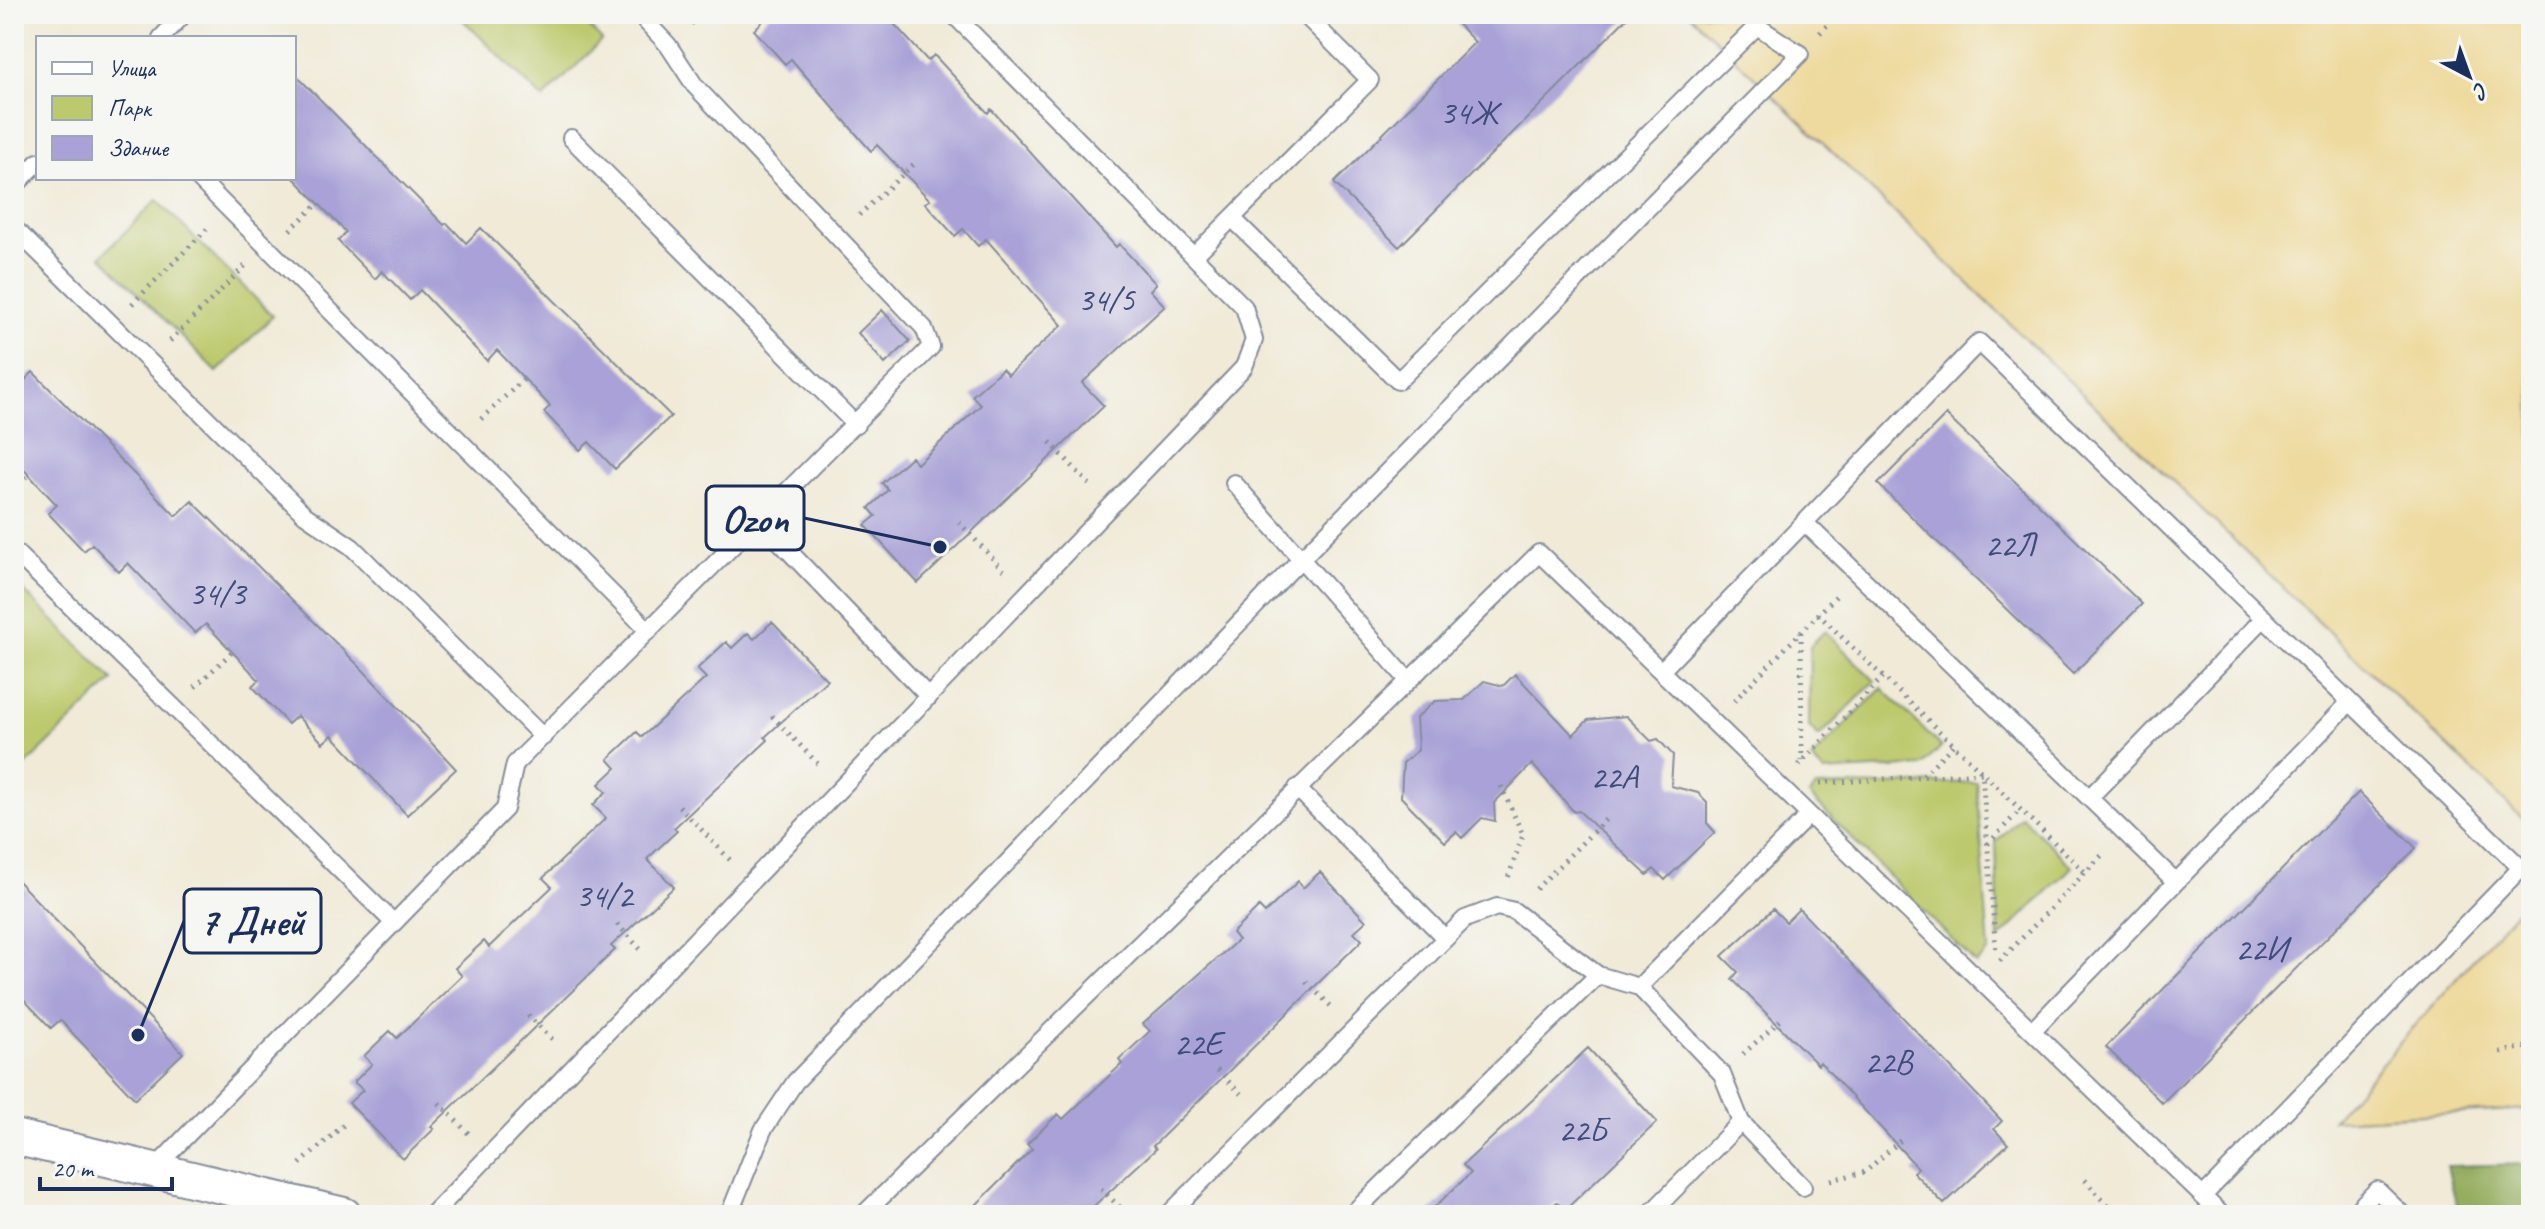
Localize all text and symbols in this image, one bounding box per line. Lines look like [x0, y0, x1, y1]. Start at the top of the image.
legend [36, 36, 296, 180]
north arrow [2429, 36, 2509, 116]
text: Улица [108, 53, 157, 83]
text: С [2466, 76, 2495, 107]
house number: 34Ж [1440, 91, 1502, 134]
text: Парк [108, 93, 153, 123]
text: Здание [108, 133, 170, 163]
house number: 34/5 [1077, 278, 1136, 321]
callout: Ozon [706, 486, 804, 550]
text: Ozon [722, 494, 789, 544]
house number: 22Л [1984, 523, 2038, 566]
house number: 34/3 [188, 572, 248, 615]
house number: 22А [1590, 755, 1640, 798]
house number: 34/2 [575, 874, 635, 917]
callout: 7 Дней [184, 889, 321, 953]
text: 7 Дней [200, 897, 307, 947]
house number: 22И [2235, 927, 2293, 970]
house number: 22Е [1173, 1022, 1226, 1065]
house number: 22В [1864, 1040, 1915, 1083]
house number: 22Б [1558, 1108, 1612, 1151]
scale bar [40, 1141, 172, 1191]
text: 20 m [52, 1154, 95, 1184]

